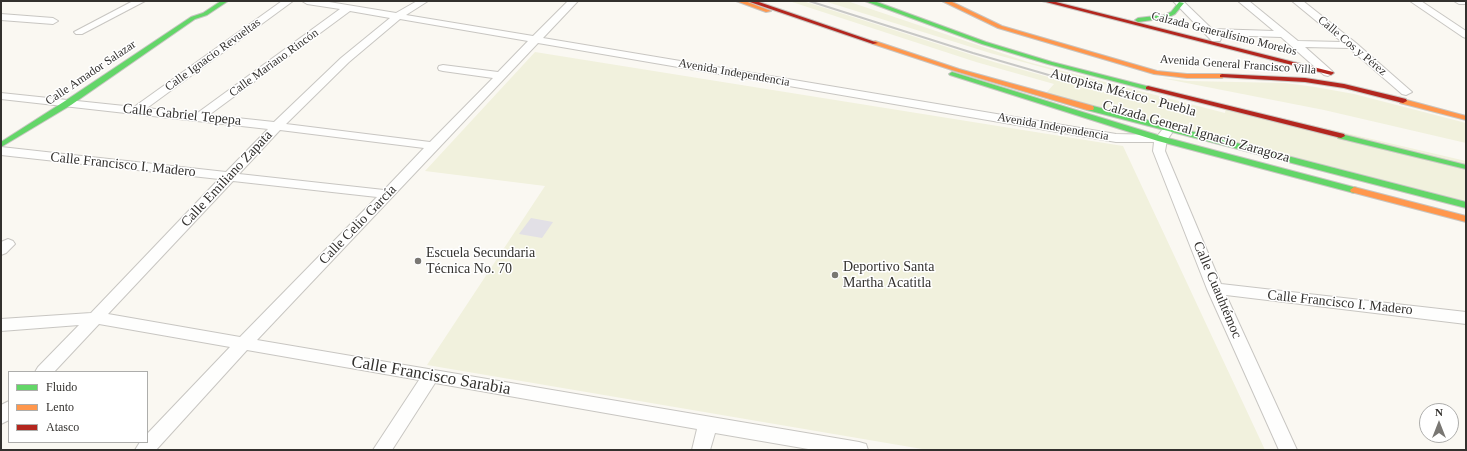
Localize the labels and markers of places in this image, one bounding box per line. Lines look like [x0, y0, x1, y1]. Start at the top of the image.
place label: Escuela Secundaria Técnica No. 70 [426, 245, 535, 278]
marker: Escuela Secundaria Técnica No. 70 [413, 256, 423, 266]
place label: Deportivo Santa Martha Acatitla [843, 259, 934, 292]
marker: Deportivo Santa Martha Acatitla [830, 270, 840, 280]

